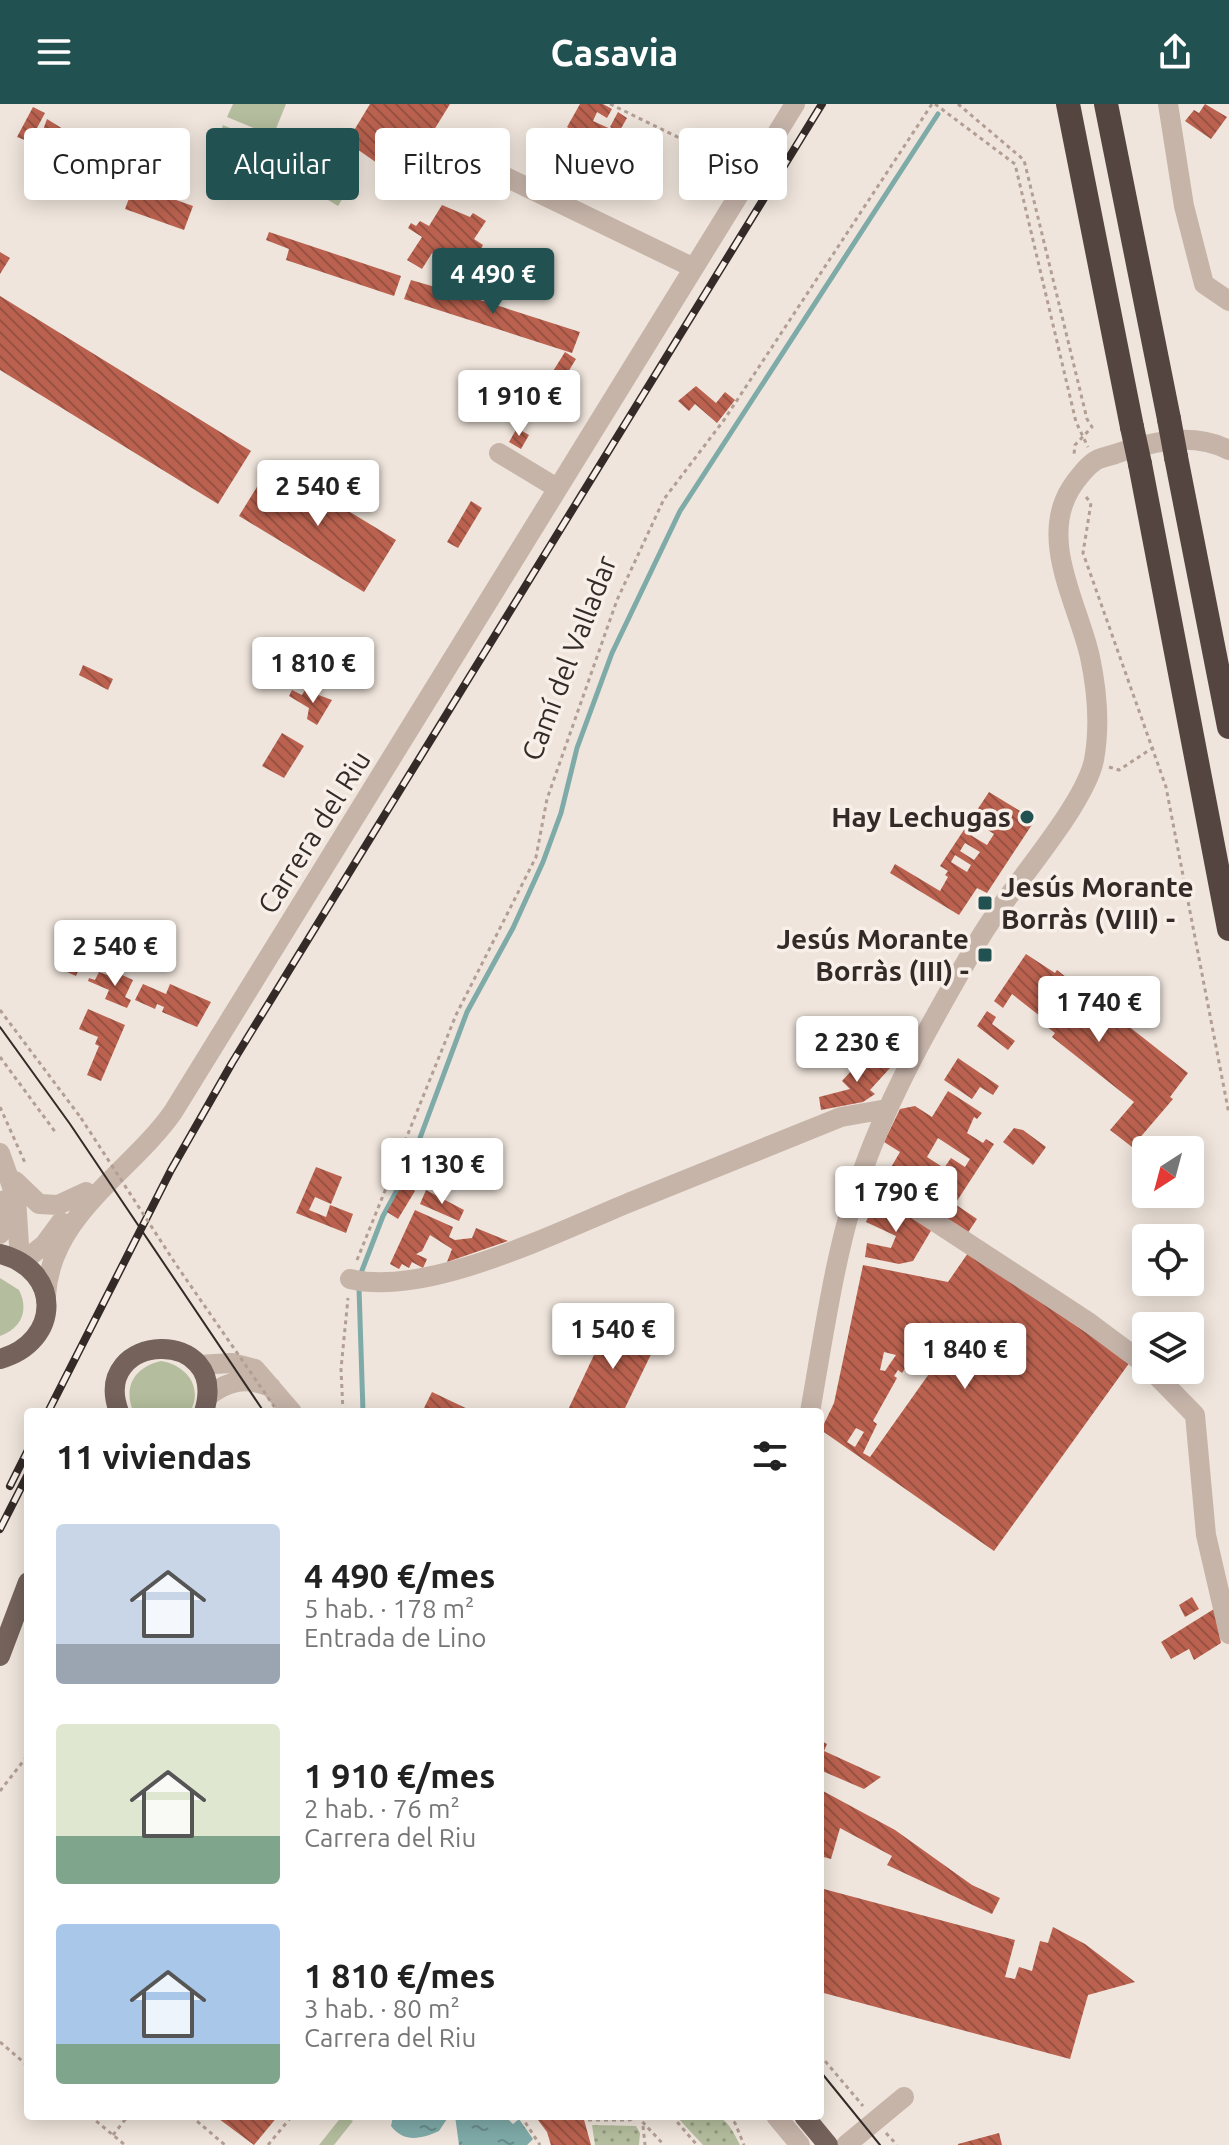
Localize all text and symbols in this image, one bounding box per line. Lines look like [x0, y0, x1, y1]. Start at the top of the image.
icon: menu [32, 30, 76, 74]
icon: share [1153, 30, 1197, 74]
text: Casavia [551, 32, 678, 73]
chip: Comprar [24, 128, 190, 200]
chip: Alquilar [206, 128, 359, 200]
chip: Filtros [375, 128, 510, 200]
chip: Nuevo [526, 128, 663, 200]
chip: Piso [679, 128, 787, 200]
pin: 4 490 € [419, 248, 567, 316]
text: 4 490 € [450, 259, 536, 288]
pin: 1 910 € [445, 370, 593, 438]
text: 1 910 € [476, 381, 562, 410]
pin: 2 540 € [244, 460, 392, 528]
text: 2 540 € [275, 471, 361, 500]
street label: Camí del Valladar [515, 551, 622, 765]
pin: 1 810 € [239, 637, 387, 705]
text: 1 810 € [270, 648, 356, 677]
street label: Carrera del Riu [251, 745, 376, 919]
place label: Hay Lechugas [831, 801, 1011, 832]
marker: Hay Lechugas [1018, 808, 1036, 826]
place label: Jesús Morante Borràs (VIII) - [1001, 871, 1194, 935]
marker: Jesús Morante Borràs (VIII) - [976, 894, 994, 912]
pin: 2 540 € [41, 920, 189, 988]
place label: Jesús Morante Borràs (III) - [776, 923, 969, 987]
text: 2 540 € [72, 931, 158, 960]
marker: Jesús Morante Borràs (III) - [976, 946, 994, 964]
pin: 1 740 € [1025, 976, 1173, 1044]
text: 1 740 € [1056, 987, 1142, 1016]
pin: 2 230 € [783, 1016, 931, 1084]
text: 2 230 € [814, 1027, 900, 1056]
north arrow [1132, 1136, 1204, 1208]
map controls [1132, 1136, 1204, 1384]
pin: 1 130 € [368, 1138, 516, 1206]
text: 1 130 € [399, 1149, 485, 1178]
pin: 1 790 € [822, 1166, 970, 1234]
text: 1 790 € [853, 1177, 939, 1206]
button: locate [1132, 1224, 1204, 1296]
pin: 1 540 € [539, 1303, 687, 1371]
button: layers [1132, 1312, 1204, 1384]
text: 1 540 € [570, 1314, 656, 1343]
pin: 1 840 € [891, 1323, 1039, 1391]
text: 1 840 € [922, 1334, 1008, 1363]
icon: filters [748, 1434, 792, 1478]
text: 11 viviendas [56, 1437, 252, 1475]
icon: home [120, 1556, 216, 1652]
text: 4 490 €/mes [304, 1556, 495, 1594]
text: 5 hab. · 178 m² [304, 1594, 474, 1623]
text: Entrada de Lino [304, 1623, 487, 1652]
icon: home [120, 1756, 216, 1852]
text: 1 910 €/mes [304, 1756, 495, 1794]
text: 2 hab. · 76 m² [304, 1794, 460, 1823]
text: Carrera del Riu [304, 1823, 476, 1852]
icon: home [120, 1956, 216, 2052]
text: 1 810 €/mes [304, 1956, 495, 1994]
text: 3 hab. · 80 m² [304, 1994, 460, 2023]
text: Carrera del Riu [304, 2023, 476, 2052]

